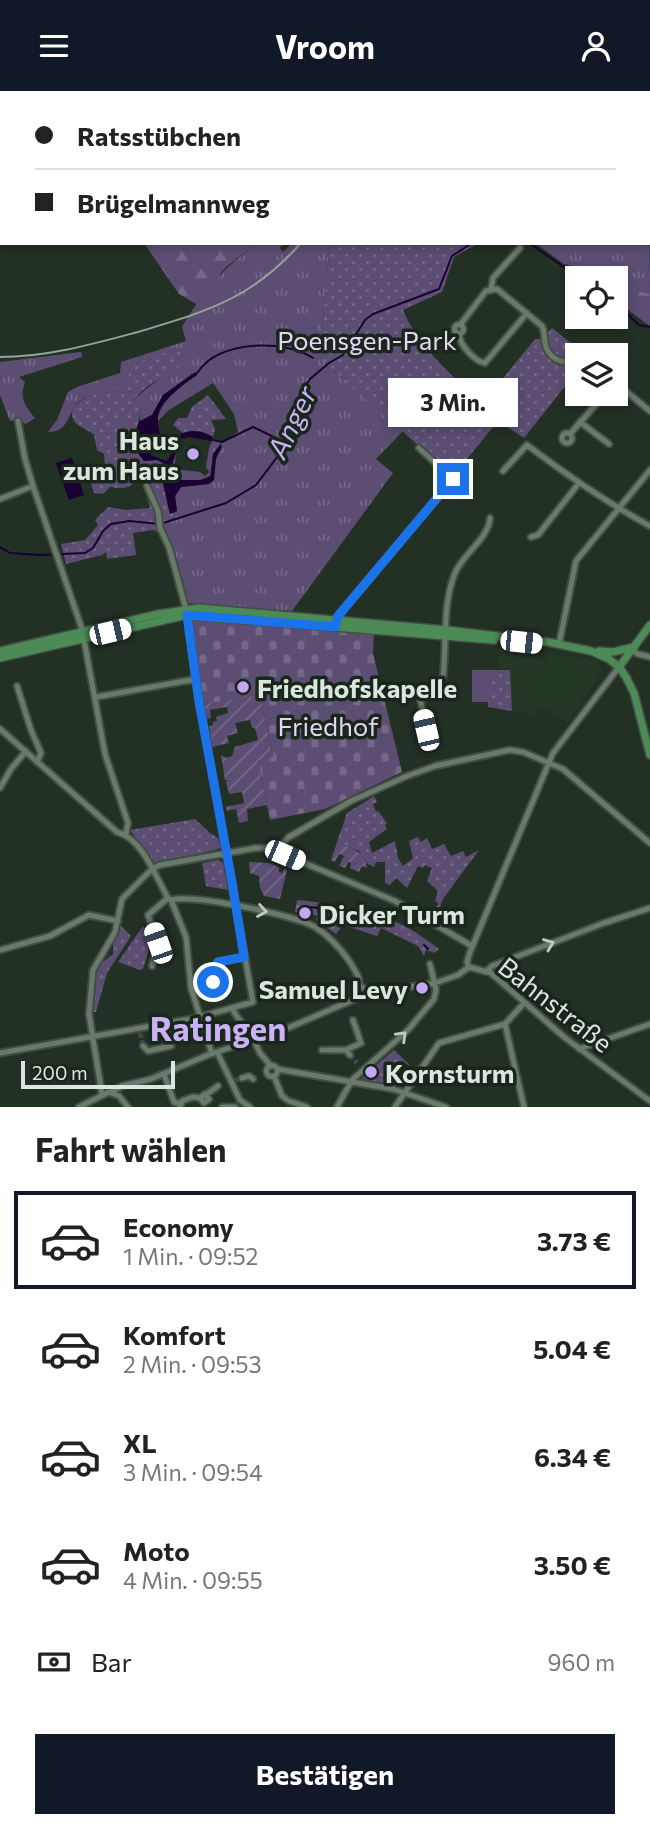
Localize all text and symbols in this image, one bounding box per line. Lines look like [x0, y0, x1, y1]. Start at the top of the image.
text: Vroom [275, 26, 375, 66]
icon: menu [35, 27, 73, 65]
icon: person [577, 27, 615, 65]
text: Ratsstübchen [77, 120, 241, 151]
text: Brügelmannweg [77, 187, 270, 218]
map controls [565, 266, 628, 406]
button: locate [565, 266, 628, 329]
park label: Poensgen-Park [277, 324, 457, 355]
button: layers [565, 343, 628, 406]
callout: 3 Min. [388, 377, 518, 427]
water label: Anger [259, 380, 323, 465]
text: 3 Min. [420, 388, 486, 416]
place label: Haus zum Haus [63, 424, 179, 485]
marker: Haus zum Haus [185, 446, 201, 462]
route end [437, 463, 469, 495]
car [88, 617, 133, 647]
car [500, 629, 543, 655]
place label: Friedhofskapelle [257, 672, 457, 703]
marker: Friedhofskapelle [235, 679, 251, 695]
car [412, 707, 441, 753]
park label: Friedhof [278, 710, 379, 741]
car [262, 837, 309, 873]
place label: Dicker Turm [319, 898, 465, 929]
one-way arrow [256, 903, 268, 918]
marker: Dicker Turm [297, 905, 313, 921]
car [142, 920, 175, 966]
one-way arrow [543, 938, 555, 952]
street label: Bahnstraße [493, 950, 619, 1058]
route start [197, 966, 229, 998]
place label: Samuel Levy [259, 973, 408, 1004]
marker: Samuel Levy [414, 980, 430, 996]
district label: Ratingen [150, 1007, 286, 1048]
one-way arrow [394, 1032, 407, 1045]
place label: Kornsturm [385, 1057, 515, 1088]
scale bar [21, 1058, 175, 1090]
text: 200 m [32, 1061, 88, 1084]
marker: Kornsturm [363, 1064, 379, 1080]
text: Fahrt wählen [35, 1129, 227, 1169]
icon: car [39, 1209, 102, 1272]
text: Economy [123, 1211, 234, 1242]
text: 3.73 € [537, 1225, 611, 1256]
text: 1 Min. · 09:52 [123, 1242, 258, 1270]
icon: car [39, 1317, 102, 1380]
text: Komfort [123, 1319, 226, 1350]
text: 5.04 € [533, 1333, 611, 1364]
text: 2 Min. · 09:53 [123, 1350, 262, 1378]
icon: car [39, 1425, 102, 1488]
text: XL [123, 1427, 157, 1458]
text: 6.34 € [534, 1441, 611, 1472]
text: 3 Min. · 09:54 [123, 1458, 263, 1486]
icon: car [39, 1533, 102, 1596]
text: Moto [123, 1535, 190, 1566]
text: 3.50 € [534, 1549, 611, 1580]
text: 4 Min. · 09:55 [123, 1566, 263, 1594]
icon: cash [35, 1643, 73, 1681]
text: Bar [91, 1646, 132, 1677]
text: 960 m [548, 1648, 615, 1676]
button: Bestätigen [35, 1734, 615, 1814]

